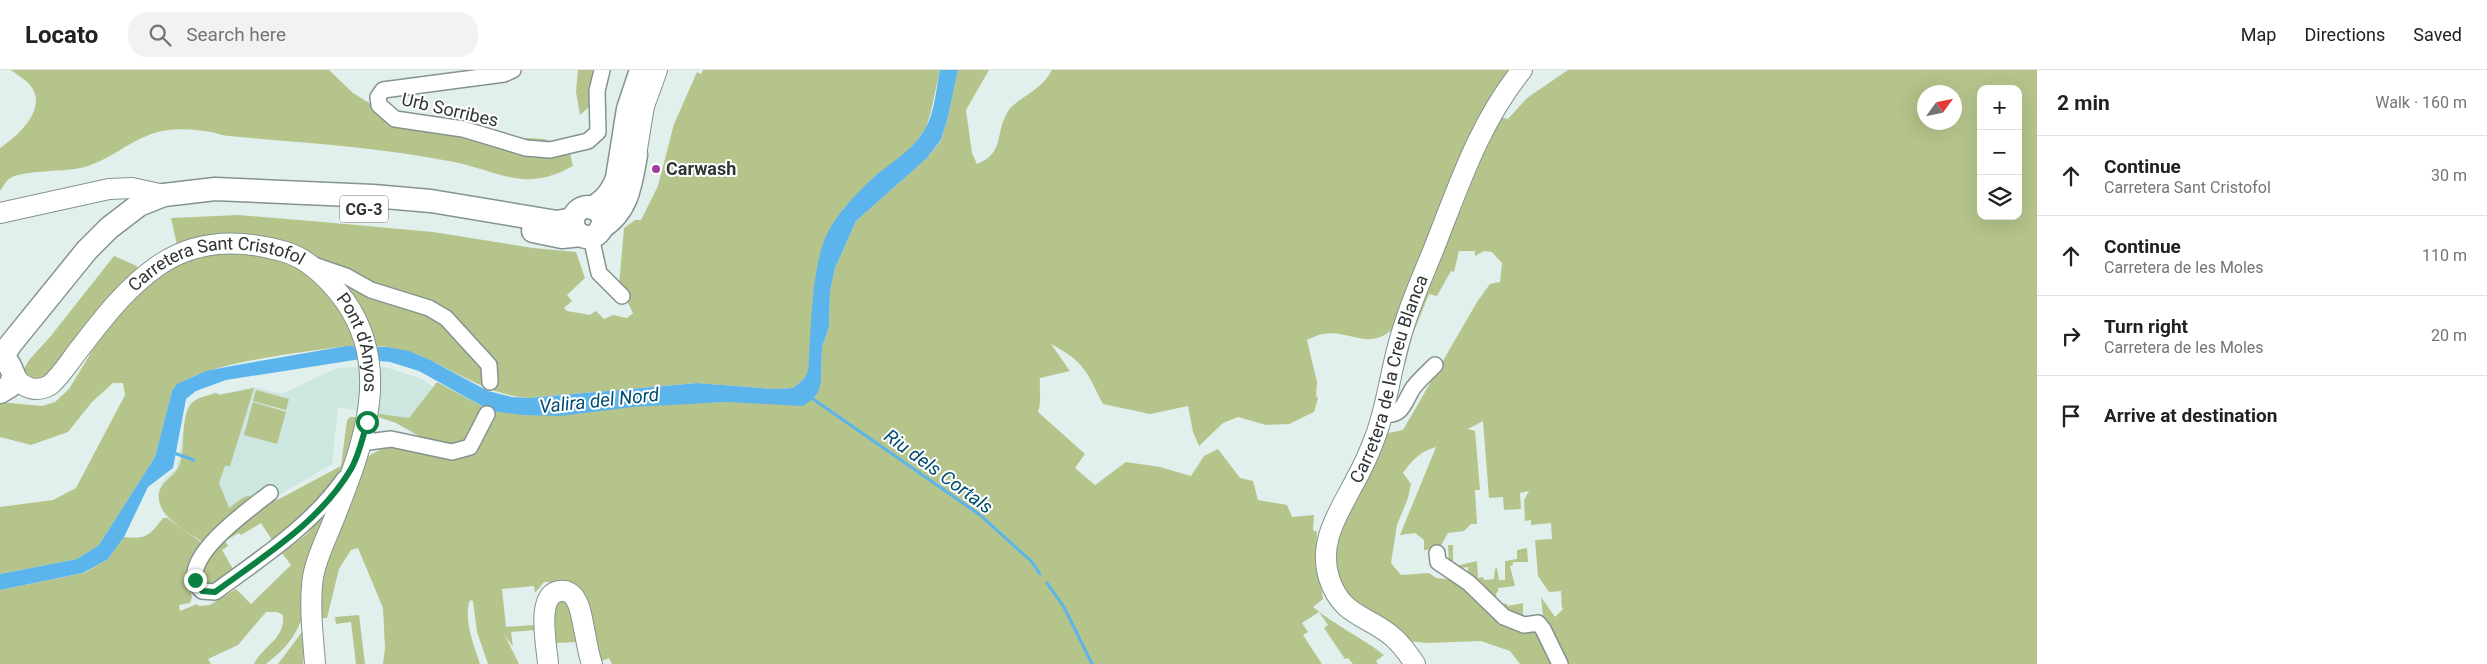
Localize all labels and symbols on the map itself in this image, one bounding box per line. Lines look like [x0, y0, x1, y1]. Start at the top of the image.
north arrow [1917, 85, 1962, 130]
street label: Urb Sorribes [400, 88, 501, 131]
place label: Carwash [666, 158, 736, 179]
marker: Carwash [650, 163, 662, 175]
road number: CG-3 [340, 196, 388, 222]
street label: Carretera Sant Cristofol [123, 233, 309, 295]
street label: Carretera de la Creu Blanca [1345, 272, 1432, 487]
street label: Pont d'Anyos [333, 289, 381, 392]
water label: Valira del Nord [538, 383, 661, 418]
route start [356, 411, 379, 434]
water label: Riu dels Cortals [880, 424, 998, 519]
route end [184, 569, 207, 592]

